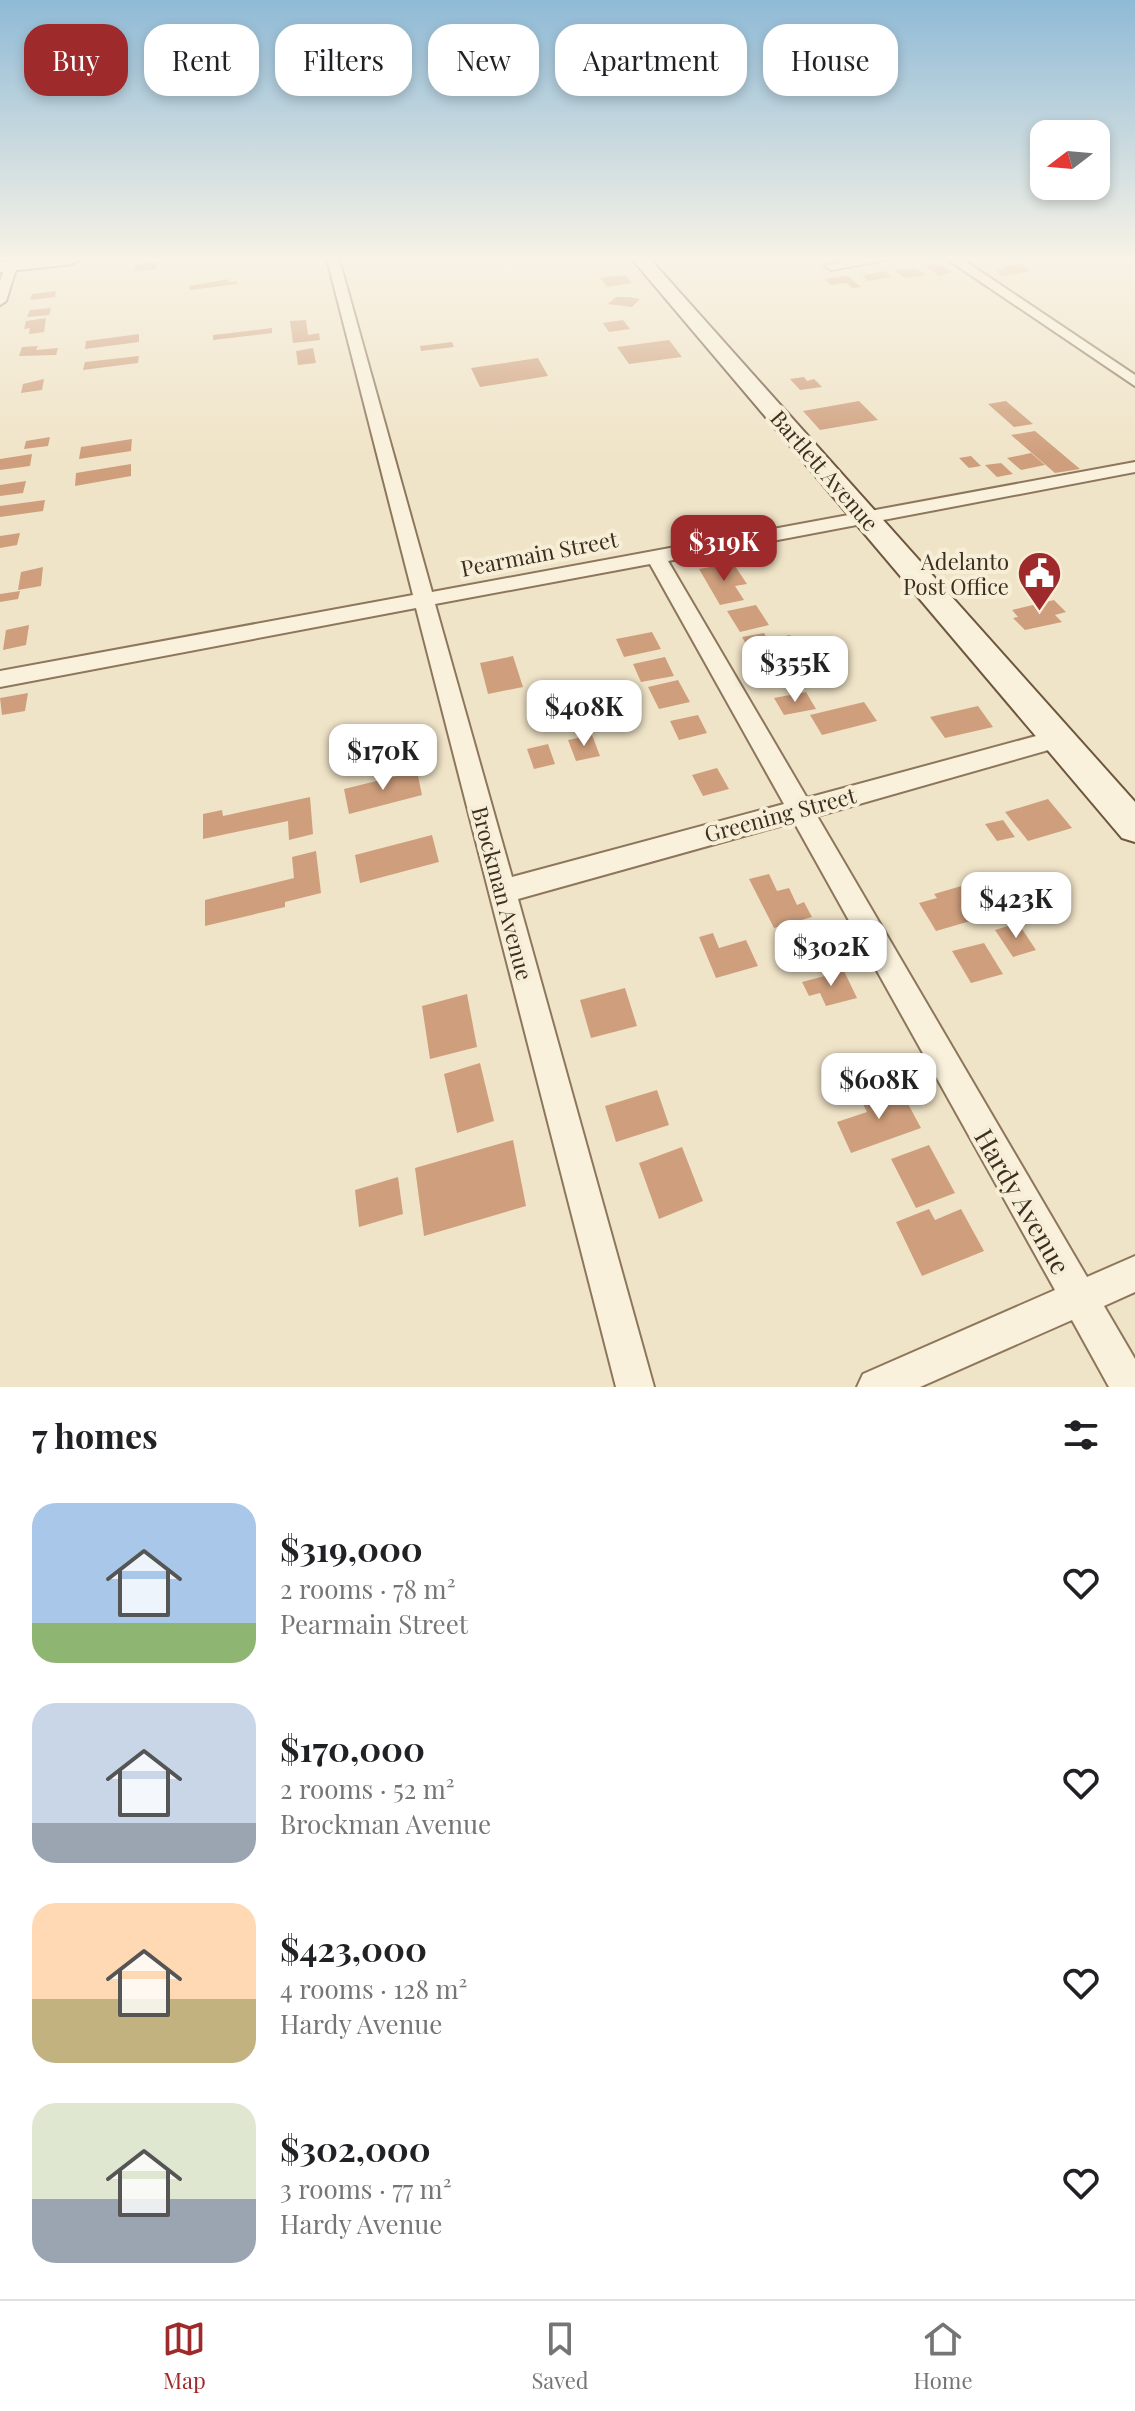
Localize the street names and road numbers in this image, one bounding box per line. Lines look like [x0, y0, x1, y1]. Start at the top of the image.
street label: Bartlett Avenue [764, 403, 886, 537]
street label: Pearmain Street [458, 523, 621, 583]
street label: Greening Street [701, 779, 860, 849]
street label: Brockman Avenue [465, 803, 541, 983]
street label: Hardy Avenue [967, 1122, 1079, 1280]

